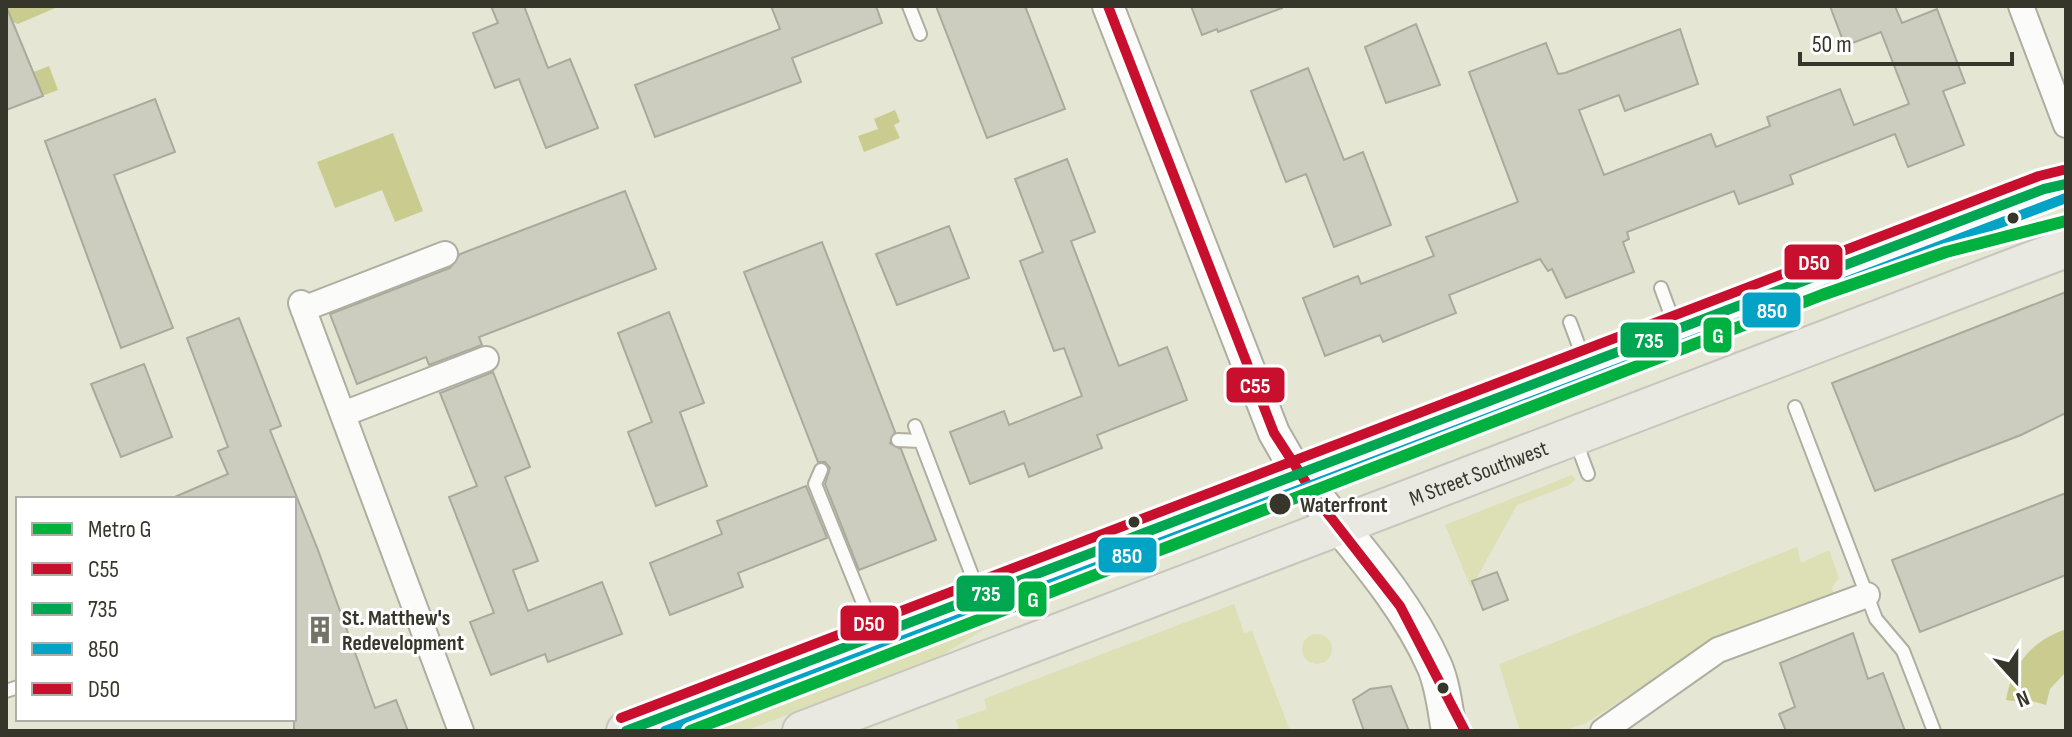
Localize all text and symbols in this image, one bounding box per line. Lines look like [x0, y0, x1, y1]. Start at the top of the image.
scale bar [1800, 16, 2012, 66]
text: 50 m [1812, 30, 1852, 59]
unlabelled marker [2005, 210, 2021, 226]
line badge: D50 [1783, 243, 1844, 281]
text: D50 [1798, 250, 1830, 277]
line badge: 850 [1741, 291, 1802, 329]
text: 850 [1757, 298, 1787, 325]
line badge: G [1702, 316, 1733, 354]
line badge: 735 [1619, 321, 1680, 359]
text: G [1712, 323, 1724, 350]
text: 735 [1634, 328, 1664, 355]
line badge: C55 [1225, 366, 1286, 404]
text: C55 [1240, 373, 1270, 400]
street label: M Street Southwest [1406, 435, 1552, 513]
marker: Waterfront [1267, 491, 1293, 517]
place label: Waterfront [1300, 492, 1388, 519]
legend [16, 497, 296, 721]
unlabelled marker [1126, 514, 1142, 530]
text: Metro G [88, 515, 151, 544]
line badge: 850 [1097, 536, 1158, 574]
text: 850 [1112, 543, 1142, 570]
text: C55 [88, 555, 119, 584]
line badge: 735 [955, 574, 1016, 613]
line badge: G [1017, 580, 1048, 618]
text: 735 [971, 581, 1001, 608]
text: G [1027, 587, 1039, 614]
text: 735 [88, 595, 117, 624]
line badge: D50 [839, 604, 900, 642]
place label: St. Matthew's Redevelopment [342, 605, 464, 657]
text: D50 [853, 611, 885, 638]
building icon: St. Matthew's Redevelopment [305, 615, 335, 645]
text: 850 [88, 635, 119, 664]
north arrow [1976, 641, 2056, 721]
text: D50 [88, 675, 120, 704]
unlabelled marker [1435, 680, 1451, 696]
text: N [2012, 684, 2033, 713]

